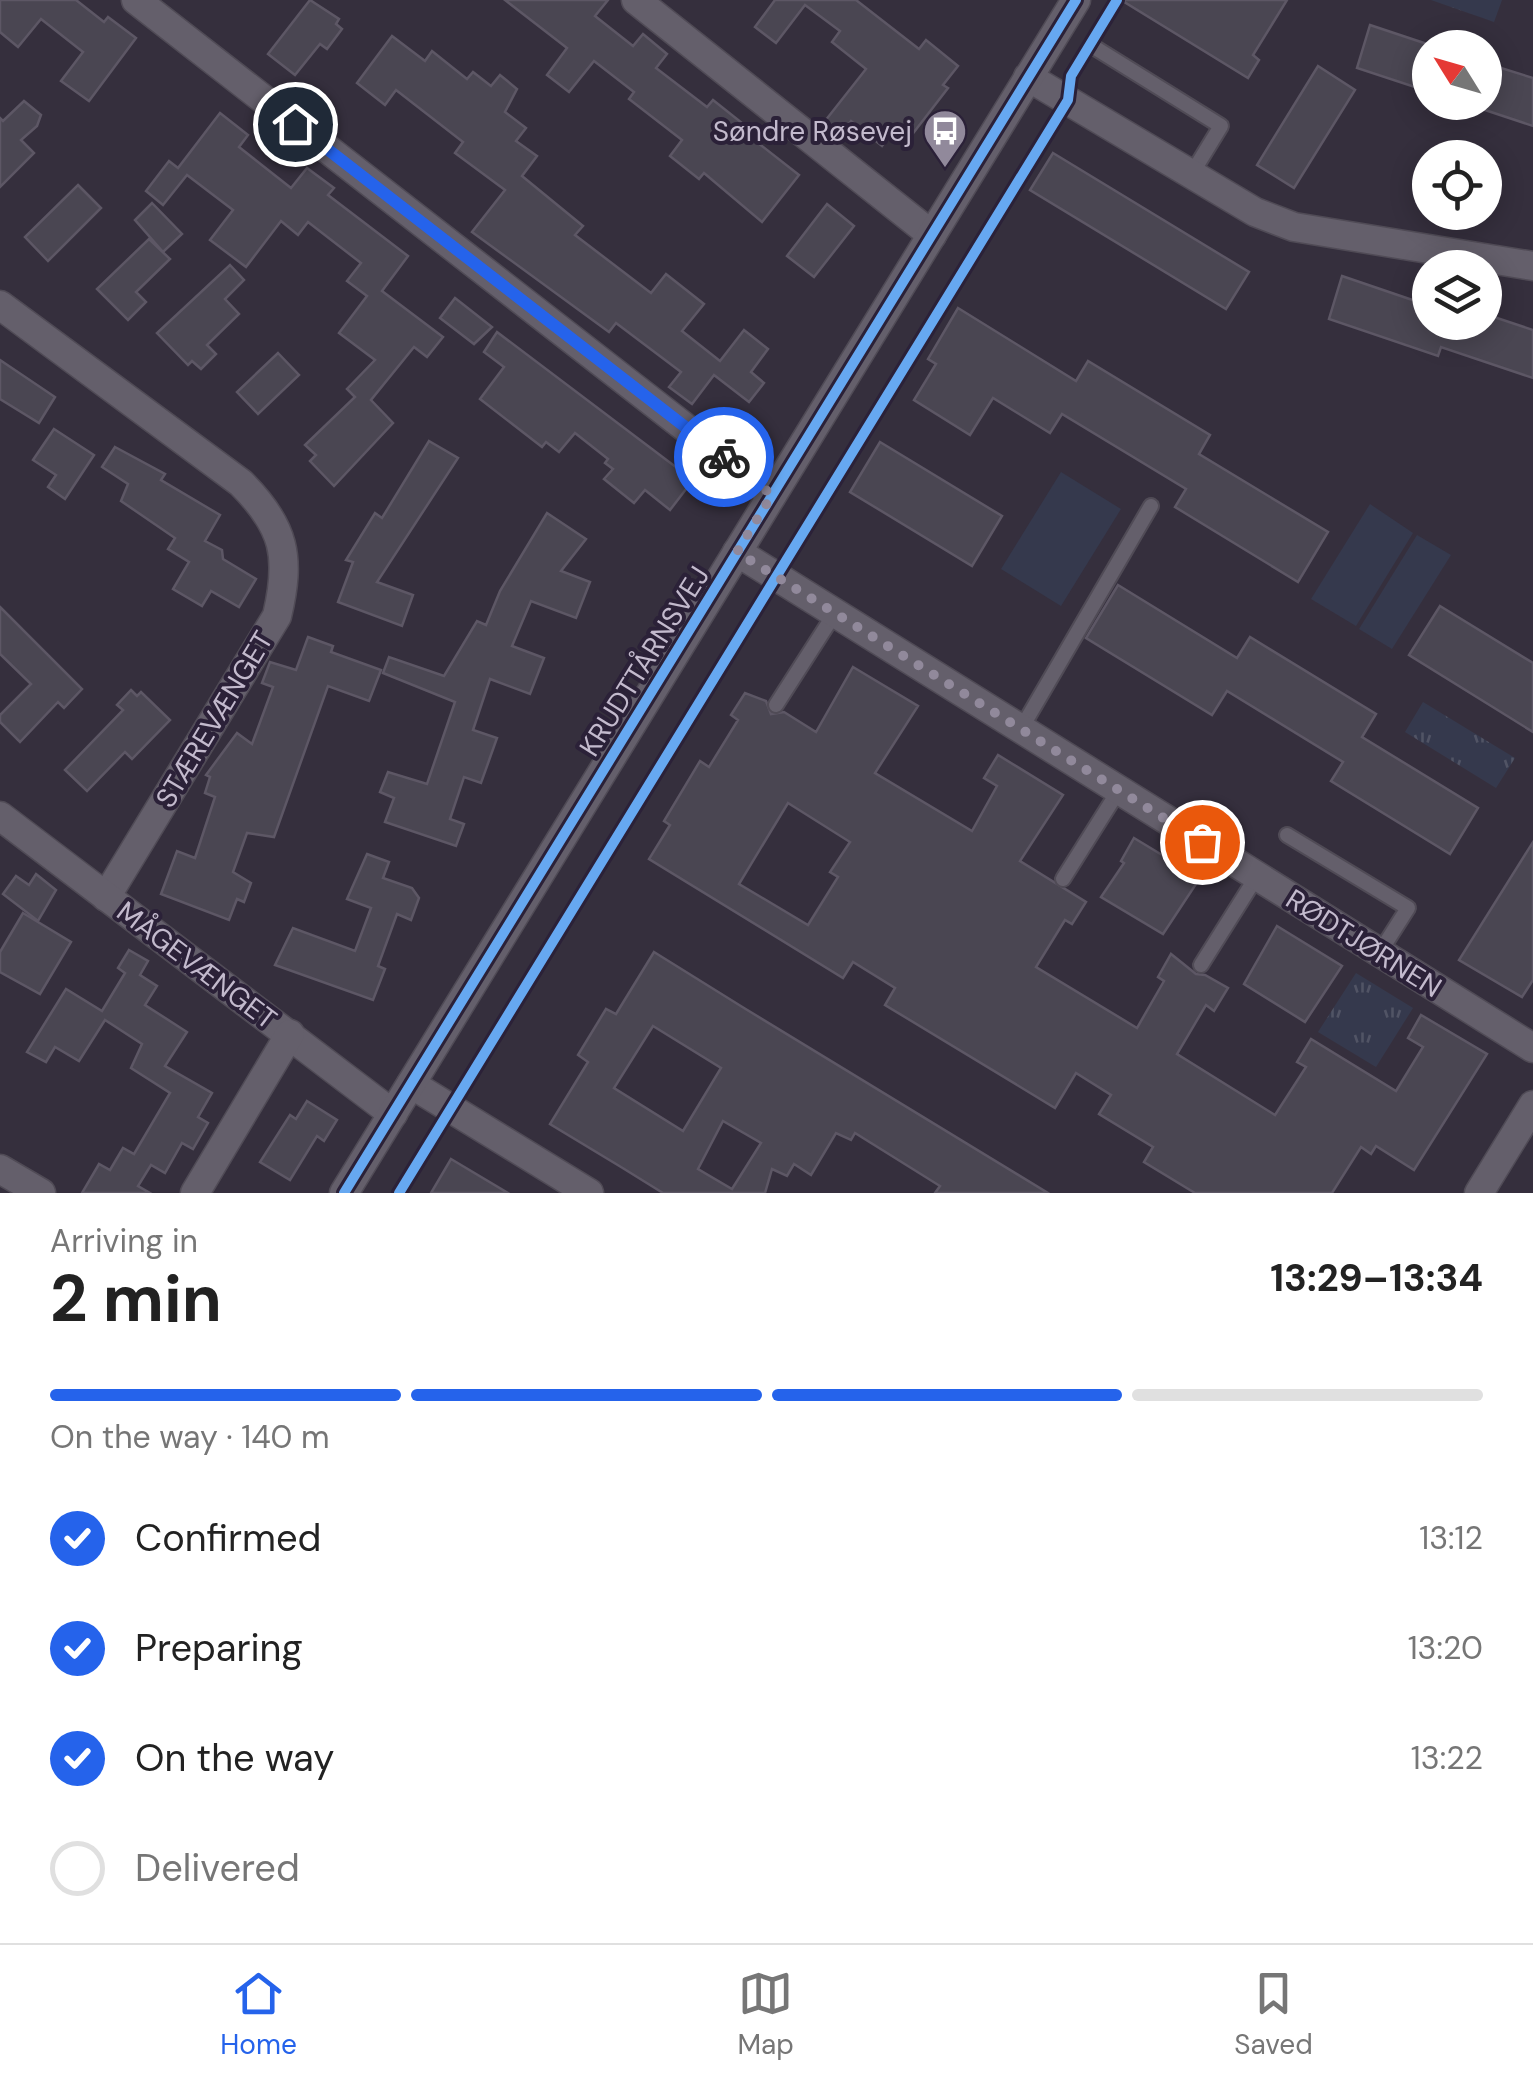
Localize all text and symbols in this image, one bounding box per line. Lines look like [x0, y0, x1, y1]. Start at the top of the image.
north arrow [1412, 30, 1502, 120]
map controls [1412, 30, 1502, 340]
pin [253, 82, 338, 167]
icon: home [268, 97, 323, 152]
bus stop icon: Søndre Røsevej [922, 108, 968, 169]
place label: Søndre Røsevej [713, 113, 912, 150]
button: locate [1412, 140, 1502, 230]
button: layers [1412, 250, 1502, 340]
courier [674, 407, 774, 507]
icon: bike [697, 430, 752, 485]
street label: KRUDTTÅRNSVEJ [570, 559, 718, 763]
street label: STÆREVÆNGET [147, 624, 282, 814]
pin [1160, 800, 1245, 885]
icon: bag [1175, 815, 1230, 870]
street label: RØDTJØRNEN [1279, 881, 1449, 1006]
street label: MÅGEVÆNGET [109, 892, 285, 1038]
text: Arriving in [50, 1220, 198, 1262]
text: 13:29–13:34 [1270, 1253, 1483, 1303]
text: 2 min [50, 1257, 222, 1341]
text: On the way · 140 m [50, 1416, 330, 1458]
icon: check [50, 1511, 105, 1566]
text: Confirmed [135, 1513, 321, 1563]
text: 13:12 [1419, 1517, 1483, 1559]
icon: check [50, 1621, 105, 1676]
text: Preparing [135, 1623, 303, 1673]
text: 13:20 [1408, 1627, 1483, 1669]
icon: check [50, 1731, 105, 1786]
text: On the way [135, 1733, 334, 1783]
text: 13:22 [1411, 1737, 1483, 1779]
text: Delivered [135, 1843, 300, 1893]
tab: Home [220, 1966, 297, 2063]
tab: Map [737, 1966, 794, 2063]
tab: Saved [1234, 1966, 1313, 2063]

